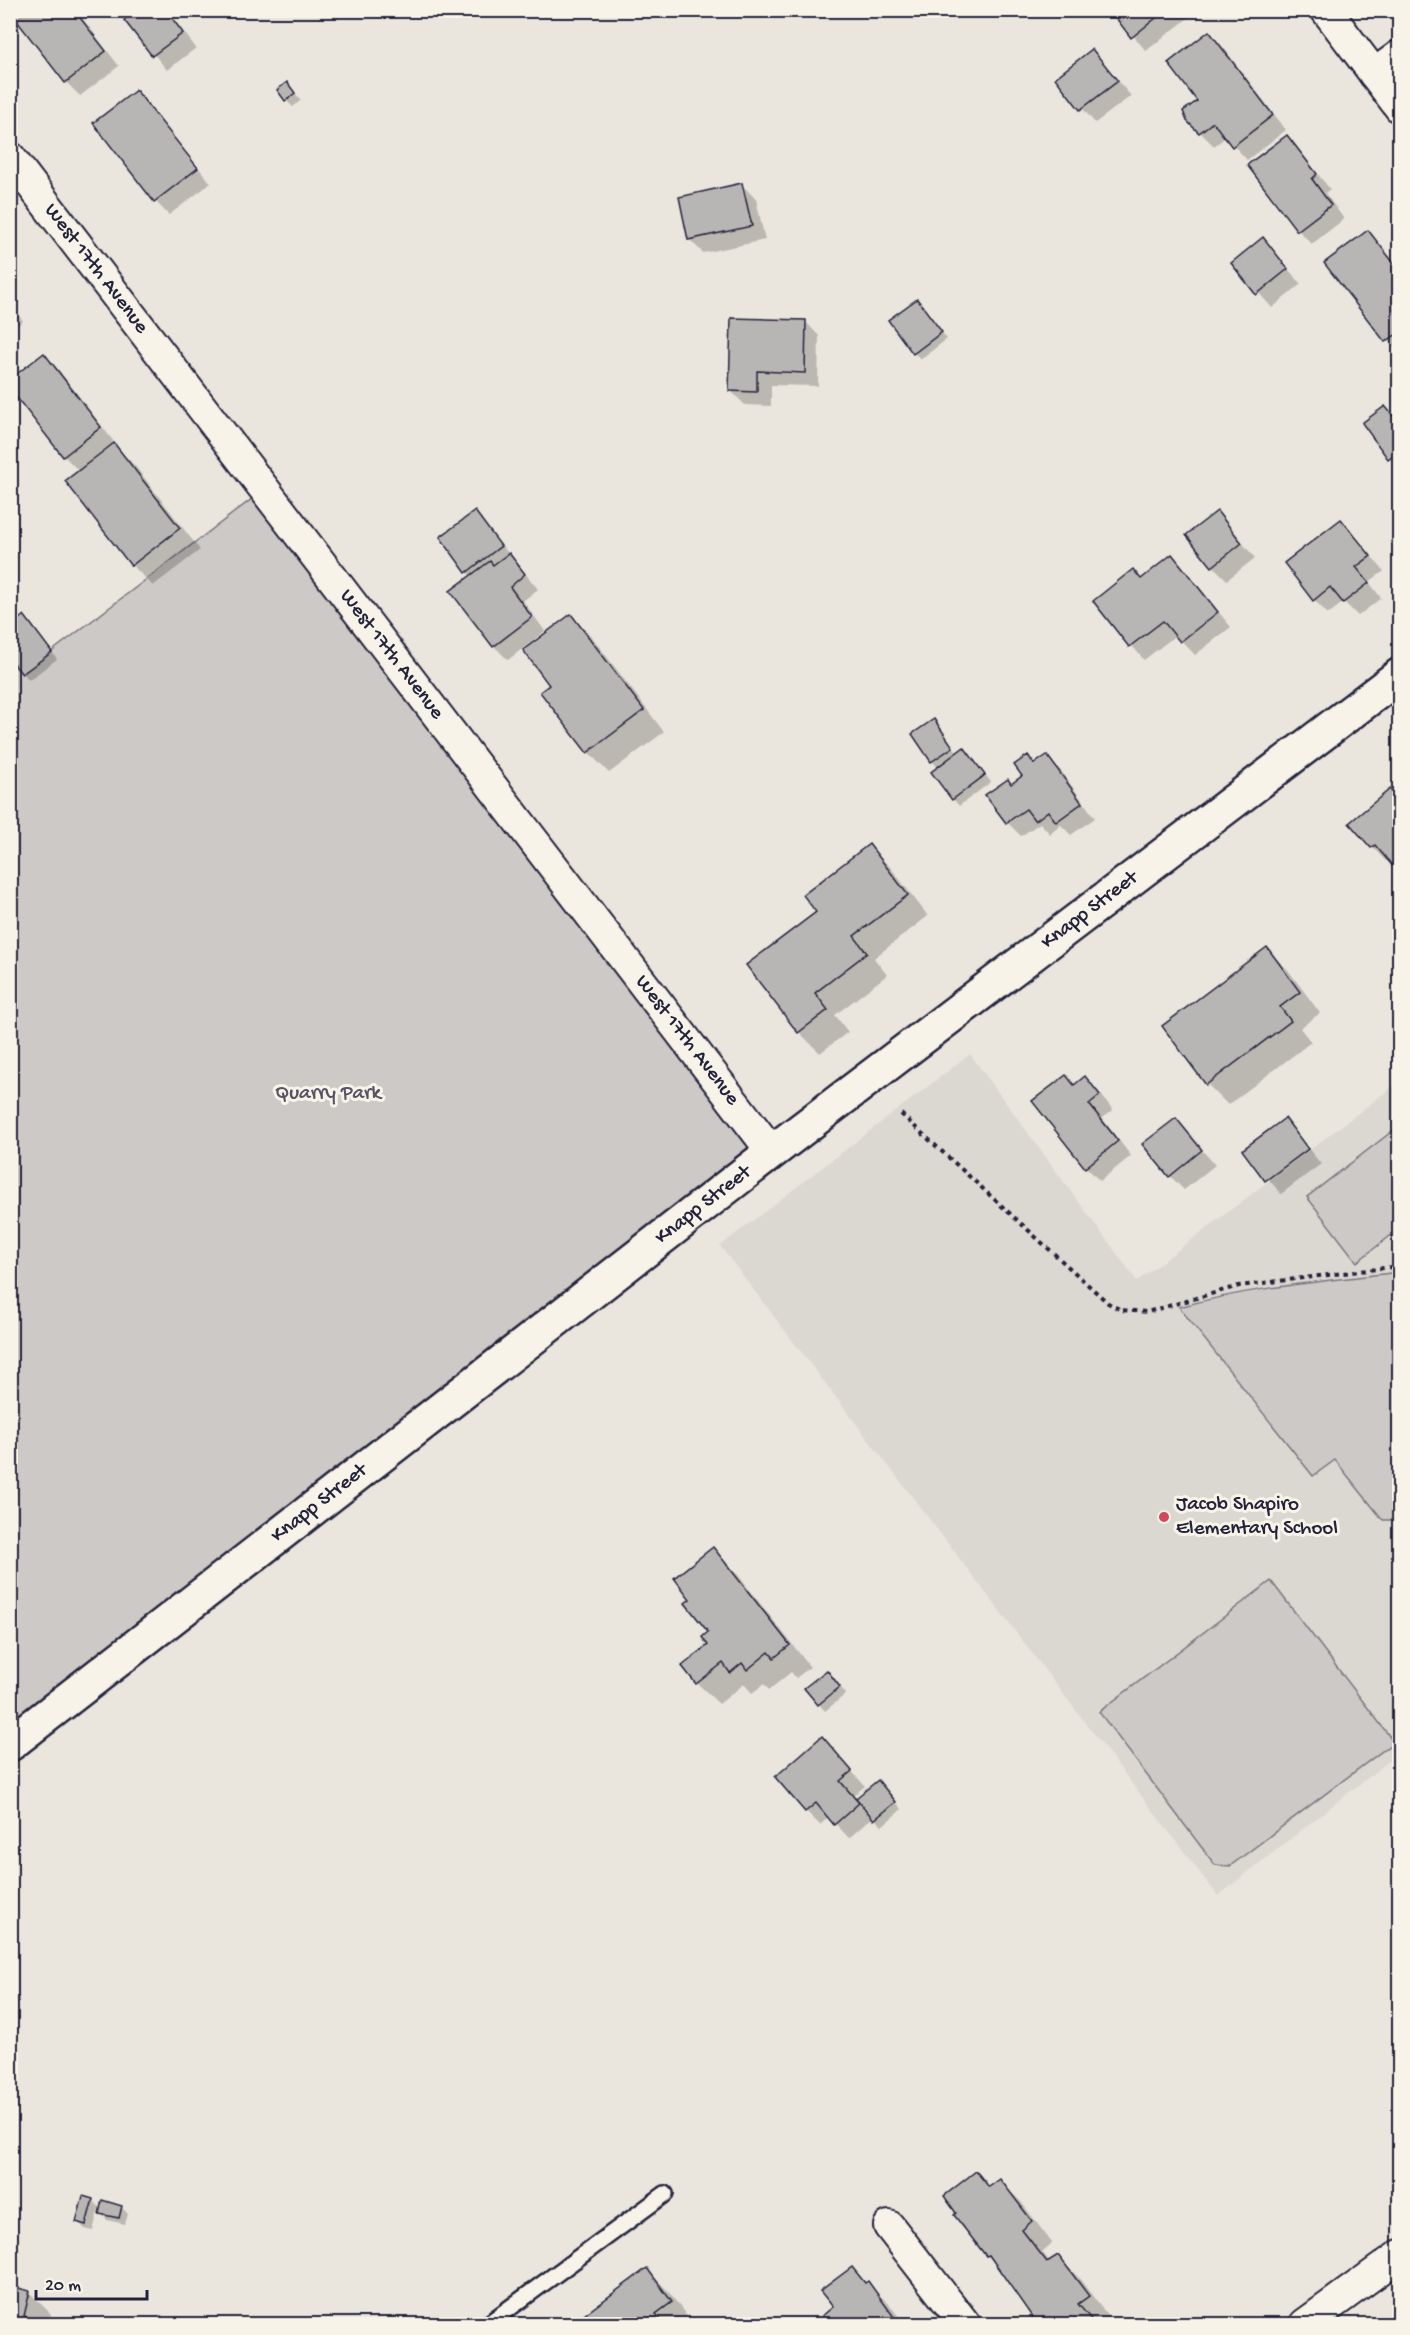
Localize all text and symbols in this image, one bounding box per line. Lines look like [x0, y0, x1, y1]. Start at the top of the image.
street label: West 17th Avenue [38, 199, 154, 340]
street label: West 17th Avenue [333, 585, 450, 726]
street label: Knapp Street [1036, 864, 1145, 955]
street label: West 17th Avenue [629, 971, 745, 1112]
park label: Quarry Park [275, 1082, 384, 1107]
street label: Knapp Street [650, 1159, 758, 1250]
street label: Knapp Street [267, 1457, 375, 1549]
place label: Jacob Shapiro Elementary School [1176, 1493, 1338, 1542]
marker: Jacob Shapiro Elementary School [1157, 1510, 1171, 1524]
scale bar [36, 2263, 147, 2301]
text: 20 m [45, 2276, 81, 2297]

